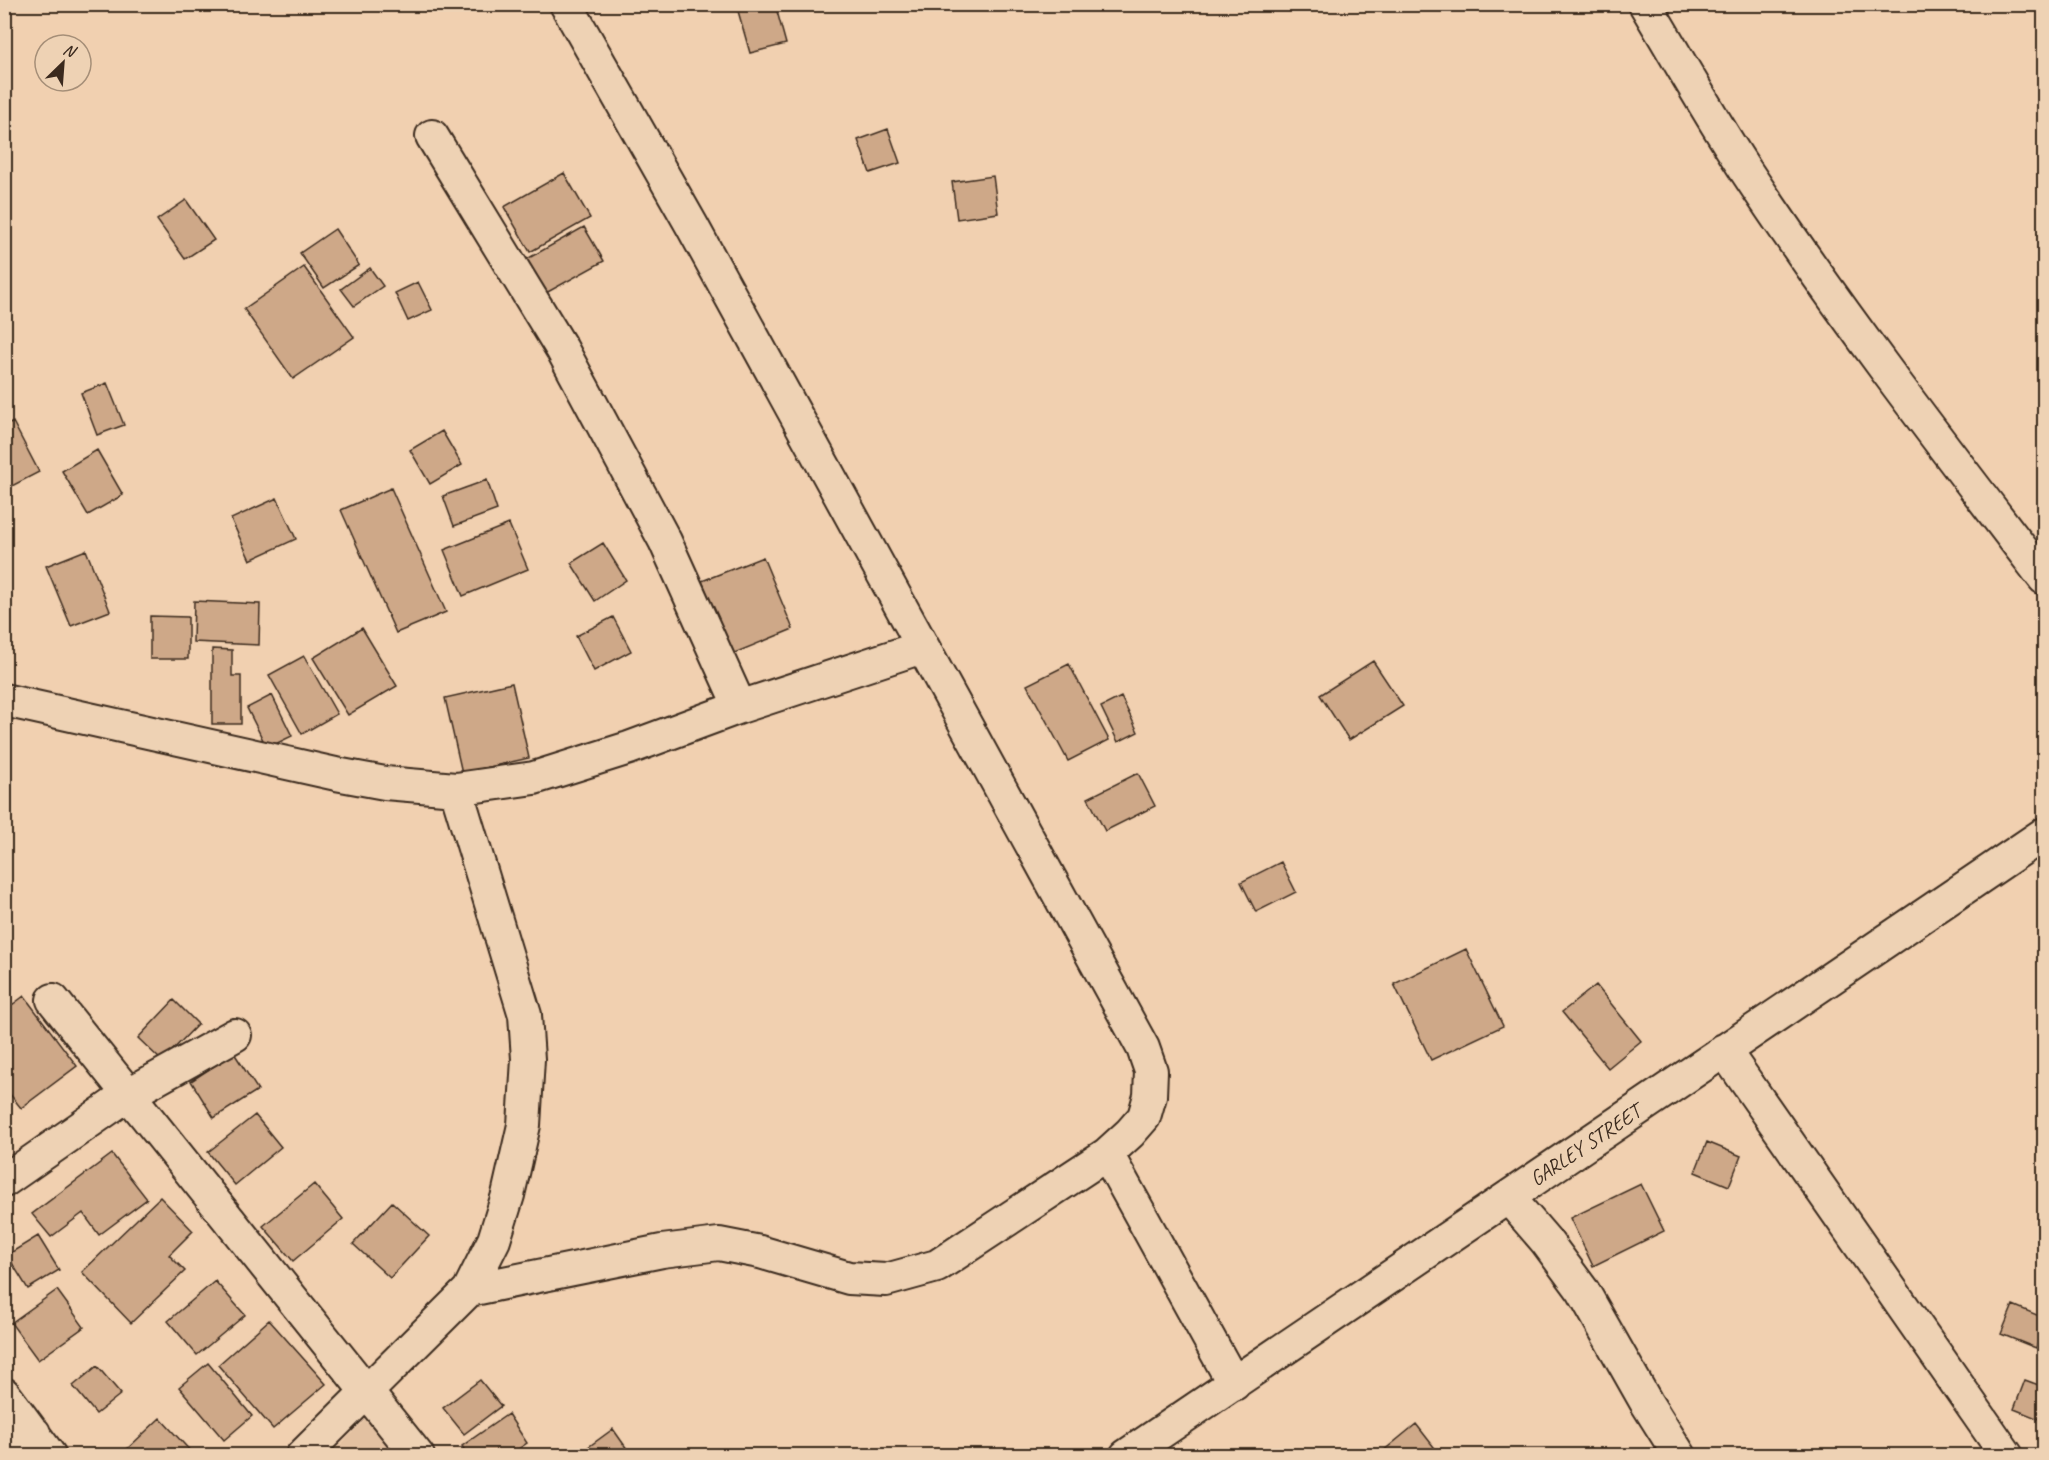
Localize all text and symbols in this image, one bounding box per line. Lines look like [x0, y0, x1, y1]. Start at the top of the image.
north arrow [33, 33, 93, 93]
text: N [60, 39, 80, 63]
street label: GARLEY STREET [1525, 1095, 1650, 1191]

